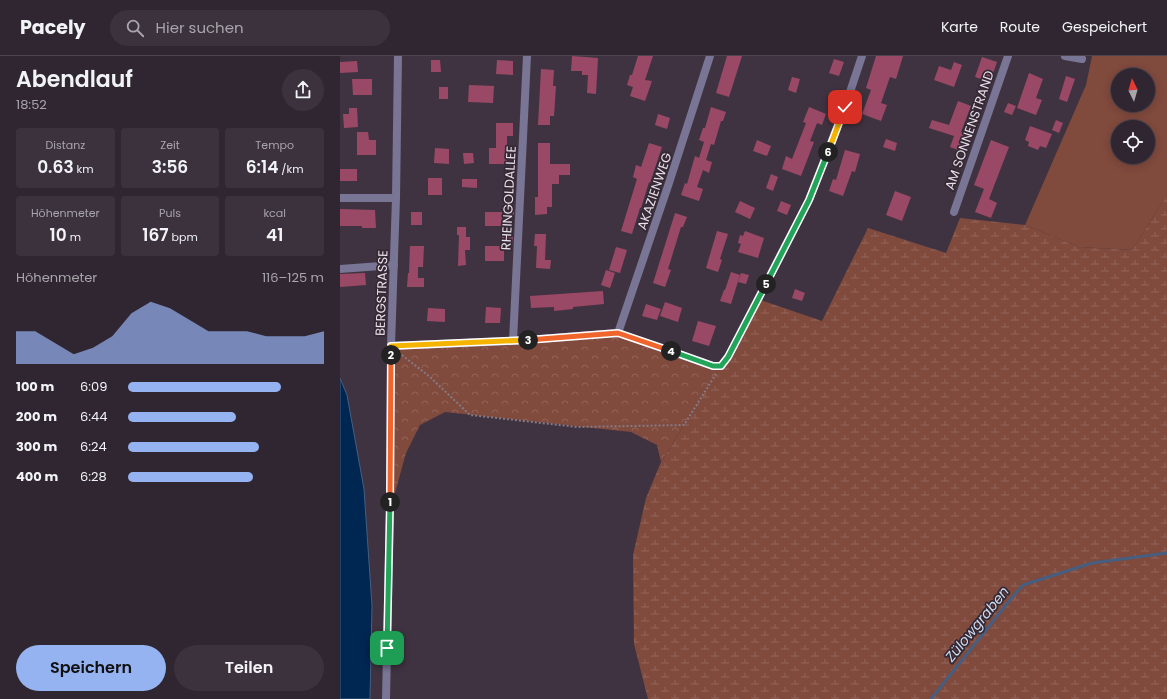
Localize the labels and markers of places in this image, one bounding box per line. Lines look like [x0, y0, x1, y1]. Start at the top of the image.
pin [828, 90, 862, 124]
pin: 6 [818, 142, 838, 162]
pin: 5 [756, 274, 776, 294]
pin: 3 [518, 330, 538, 350]
pin: 4 [661, 341, 681, 361]
pin: 2 [381, 345, 401, 365]
pin: 1 [380, 492, 400, 512]
pin [370, 631, 404, 665]

